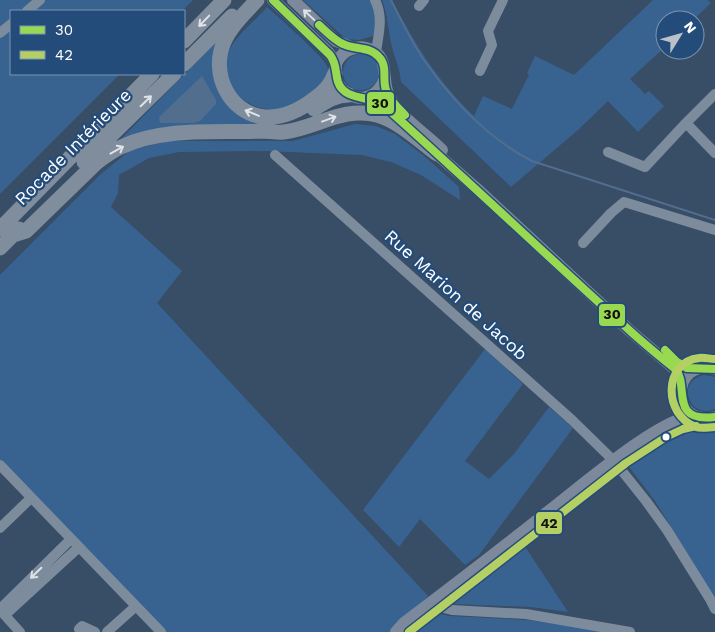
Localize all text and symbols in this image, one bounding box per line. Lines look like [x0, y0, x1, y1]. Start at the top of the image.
one-way arrow [302, 9, 315, 21]
legend [10, 10, 185, 75]
north arrow [655, 10, 705, 60]
one-way arrow [198, 14, 210, 27]
text: N [681, 18, 700, 36]
text: 30 [55, 21, 73, 39]
text: 42 [55, 46, 73, 64]
street label: Rocade Intérieure [10, 84, 135, 209]
line badge: 30 [366, 91, 395, 115]
one-way arrow [140, 95, 152, 107]
text: 30 [371, 95, 389, 111]
one-way arrow [245, 107, 260, 116]
one-way arrow [320, 114, 336, 123]
one-way arrow [109, 144, 123, 154]
street label: Rue Marion de Jacob [381, 225, 532, 364]
line badge: 30 [598, 303, 626, 327]
text: 30 [603, 306, 621, 322]
unlabelled marker [661, 432, 671, 442]
line badge: 42 [535, 511, 563, 535]
text: 42 [540, 515, 558, 531]
one-way arrow [30, 567, 43, 579]

